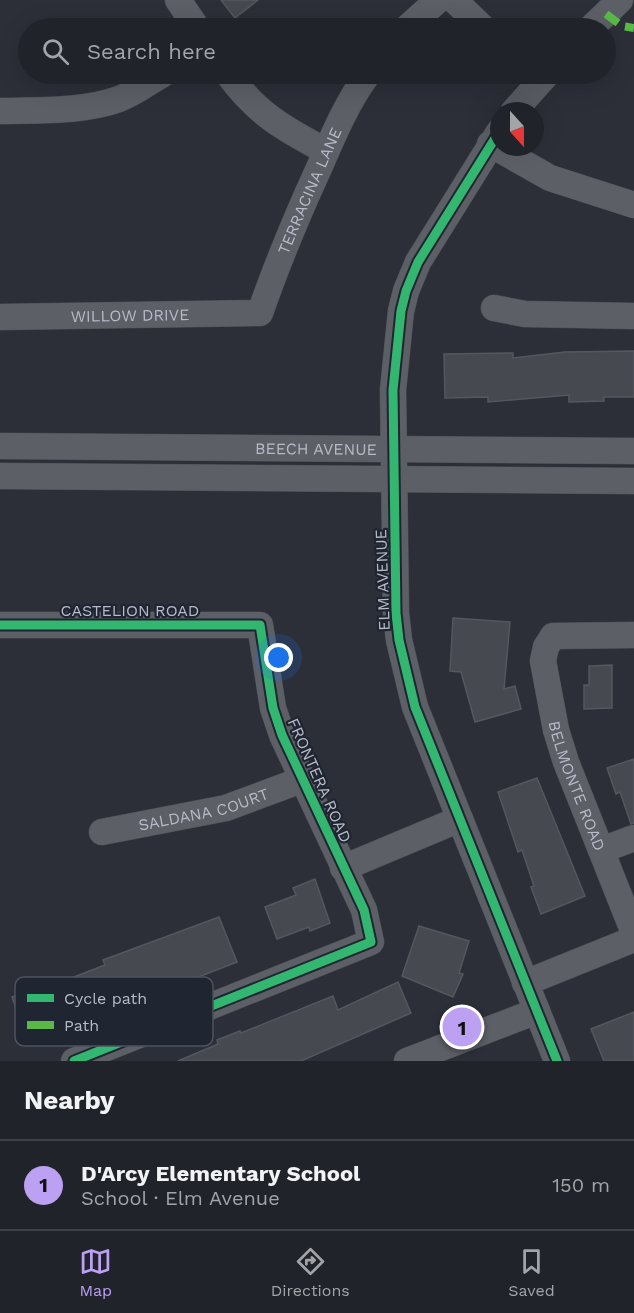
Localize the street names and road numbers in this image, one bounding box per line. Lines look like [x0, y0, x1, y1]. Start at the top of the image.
street label: TERRACINA LANE [274, 124, 346, 257]
street label: WILLOW DRIVE [70, 305, 190, 326]
street label: BEECH AVENUE [255, 439, 377, 459]
street label: ELM AVENUE [371, 529, 394, 631]
street label: CASTELION ROAD [61, 601, 199, 620]
street label: FRONTERA ROAD [284, 715, 356, 845]
street label: BELMONTE ROAD [544, 719, 609, 854]
street label: SALDANA COURT [137, 784, 271, 835]

